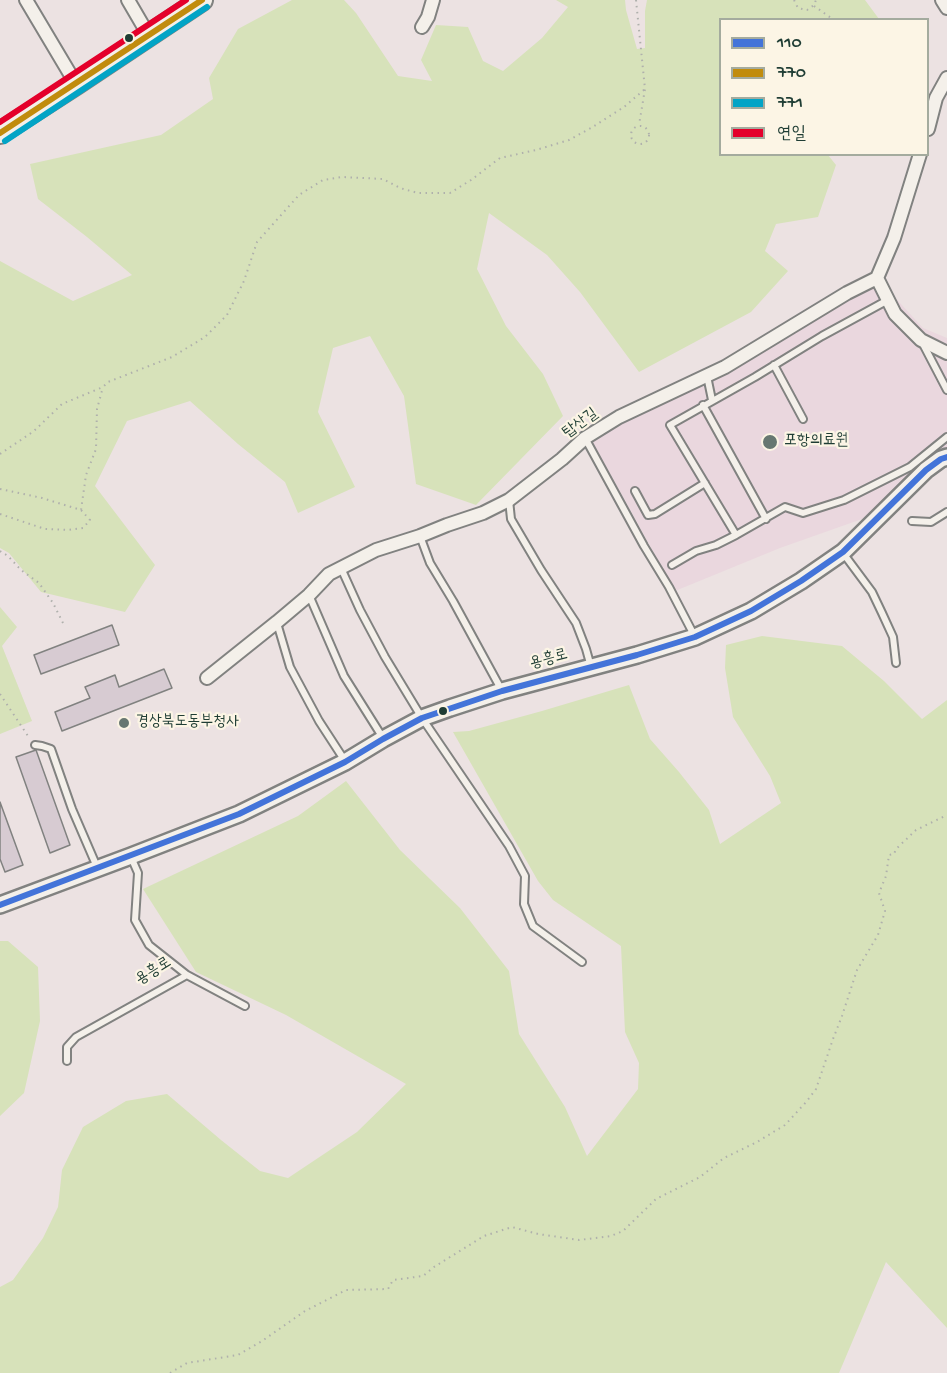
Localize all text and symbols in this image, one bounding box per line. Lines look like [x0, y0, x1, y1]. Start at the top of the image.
legend [719, 18, 929, 156]
unlabelled marker [123, 32, 135, 44]
text: 110 [777, 33, 802, 54]
text: 770 [777, 63, 806, 84]
text: 771 [777, 93, 803, 114]
text: 연일 [777, 124, 806, 145]
street label: 탑산길 [560, 405, 602, 443]
place label: 포항의료원 [784, 432, 848, 452]
marker: 포항의료원 [761, 433, 779, 451]
street label: 용흥로 [528, 646, 570, 674]
unlabelled marker [437, 705, 449, 717]
place label: 경상북도동부청사 [136, 713, 239, 733]
marker: 경상북도동부청사 [117, 716, 131, 730]
street label: 용흥로 [133, 954, 175, 990]

